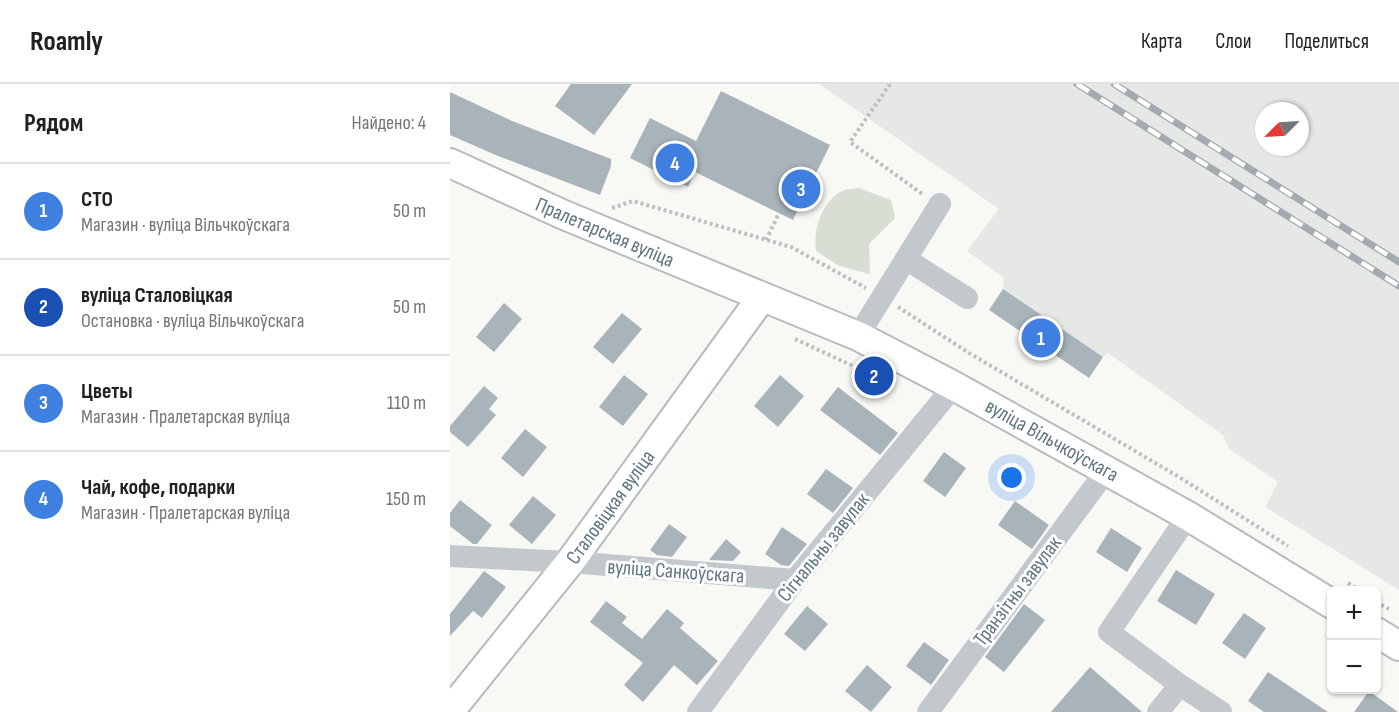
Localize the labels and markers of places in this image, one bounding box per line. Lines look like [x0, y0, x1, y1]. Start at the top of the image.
pin: 4 [656, 140, 694, 185]
pin: 3 [782, 166, 820, 212]
pin: 1 [1022, 316, 1060, 360]
pin: 2 [854, 354, 894, 398]

